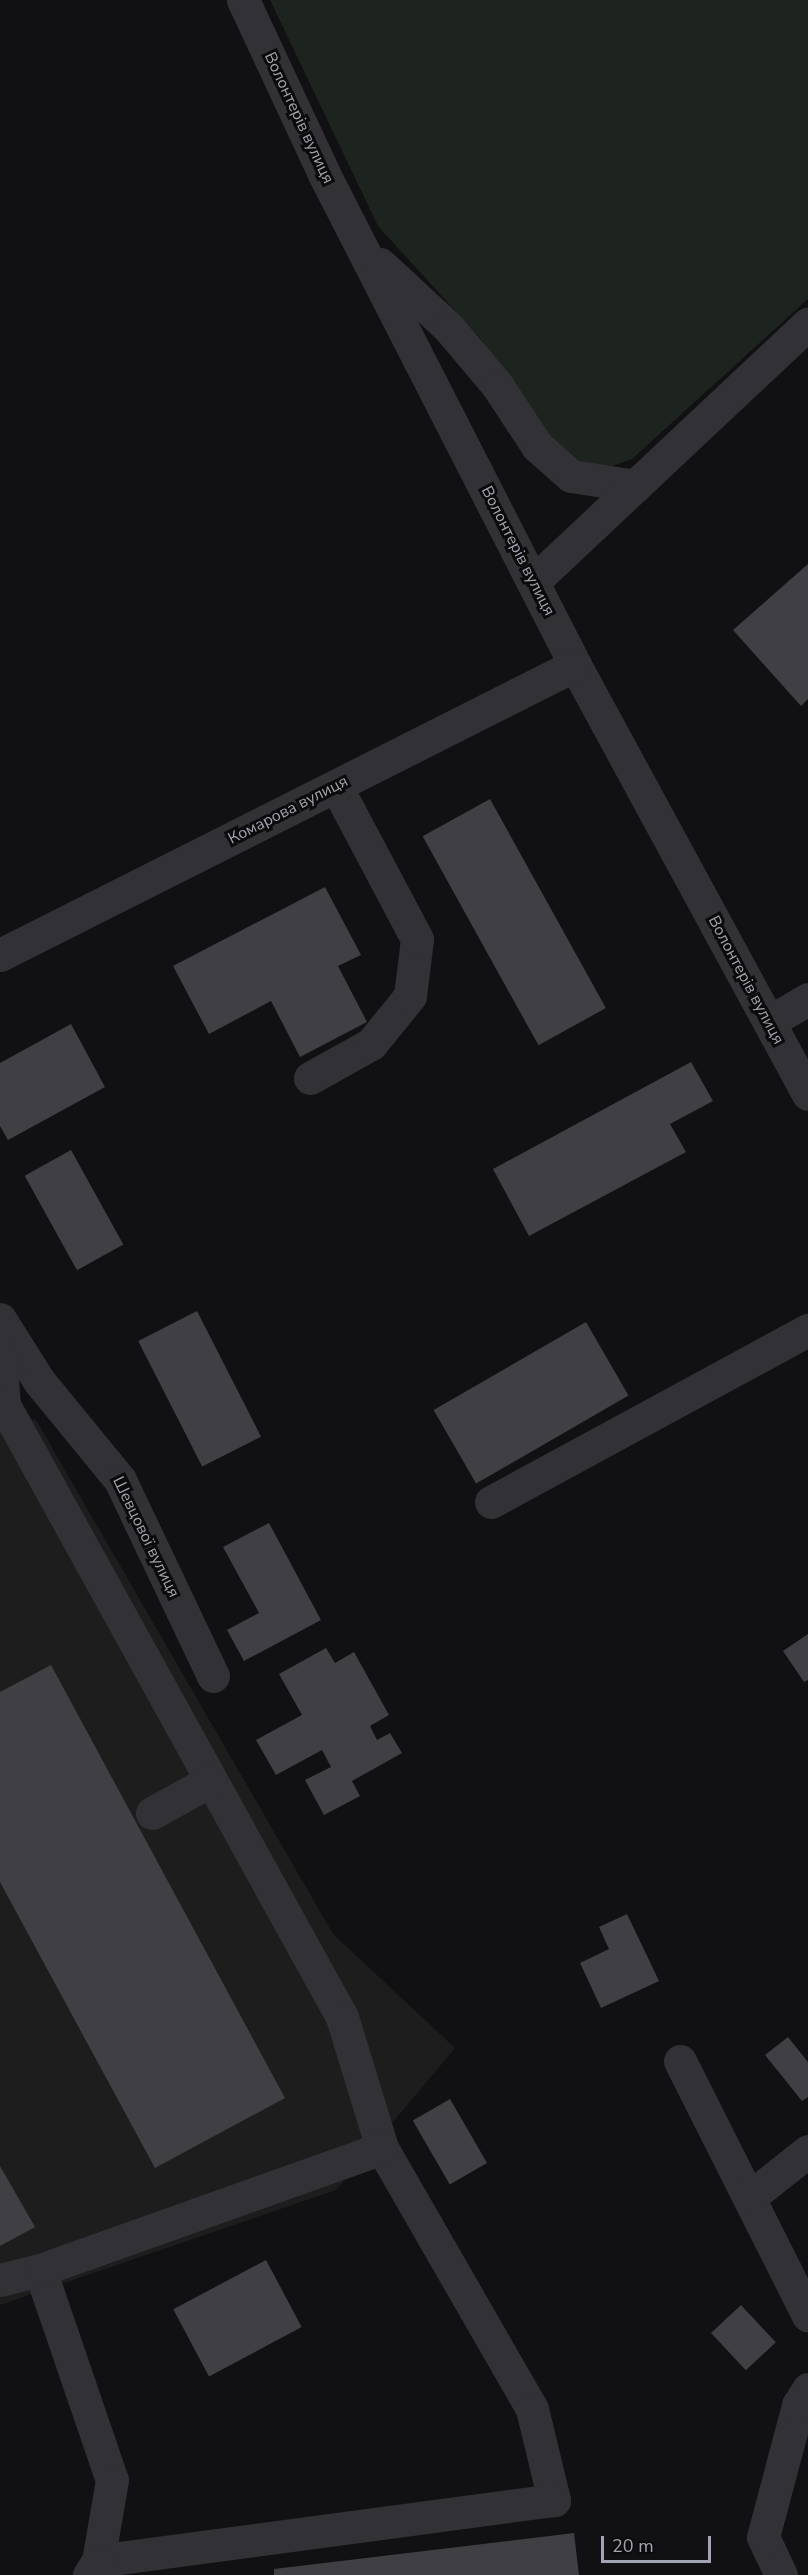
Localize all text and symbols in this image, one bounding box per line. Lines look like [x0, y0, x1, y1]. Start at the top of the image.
street label: Волонтерів вулиця [260, 49, 338, 187]
street label: Волонтерів вулиця [477, 483, 559, 619]
street label: Комарова вулиця [225, 772, 351, 848]
street label: Волонтерів вулиця [704, 912, 788, 1048]
street label: Шевцової вулиця [108, 1473, 184, 1601]
scale bar [604, 2524, 714, 2562]
text: 20 m [612, 2534, 654, 2558]

